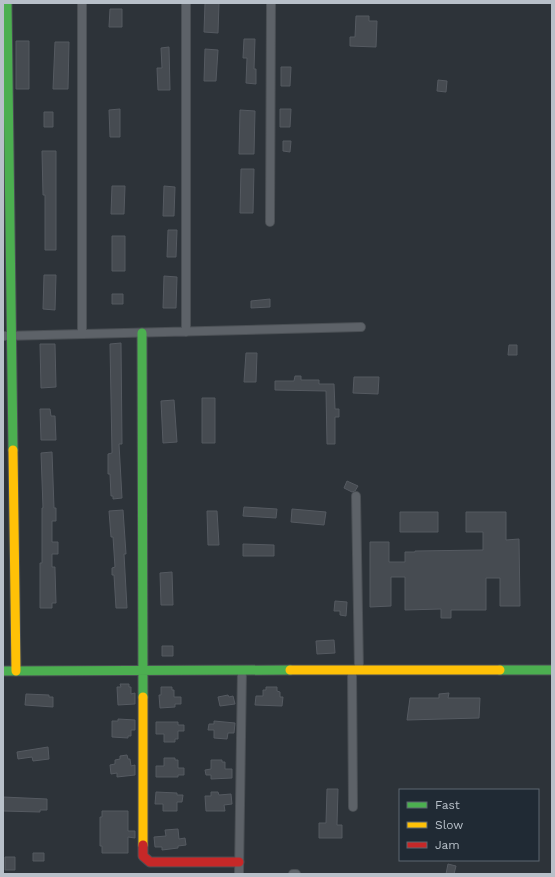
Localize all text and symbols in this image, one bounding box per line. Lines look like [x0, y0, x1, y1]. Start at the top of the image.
legend [399, 789, 539, 861]
text: Fast [435, 798, 460, 812]
text: Slow [435, 818, 463, 832]
text: Jam [435, 838, 460, 852]

